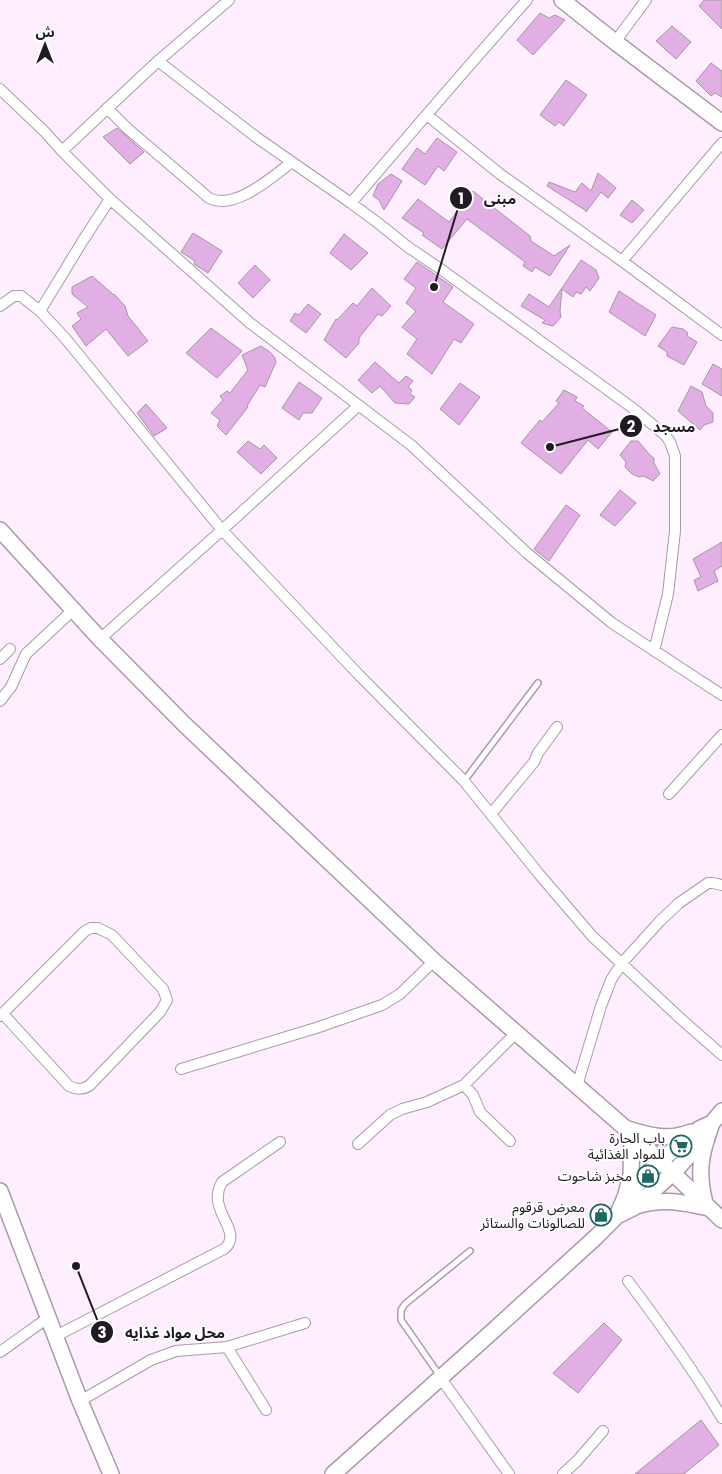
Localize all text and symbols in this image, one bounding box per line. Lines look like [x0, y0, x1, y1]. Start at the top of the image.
north arrow [20, 20, 70, 70]
text: ش [35, 22, 55, 42]
callout: مبنى [448, 183, 526, 213]
text: 1 [458, 188, 464, 209]
text: مبنى [484, 188, 516, 209]
callout: مسجد [618, 411, 705, 441]
text: 2 [627, 416, 636, 437]
text: مسجد [653, 416, 695, 437]
place label: باب الحارة للمواد الغذائية [588, 1128, 665, 1164]
supermarket icon: باب الحارة للمواد الغذائية [669, 1134, 693, 1158]
shop icon: مخبز شاحوت [636, 1164, 660, 1188]
place label: مخبز شاحوت [558, 1166, 632, 1186]
place label: معرض قرقوم للصالونات والستائر [479, 1197, 585, 1233]
shop icon: معرض قرقوم للصالونات والستائر [589, 1203, 613, 1227]
callout: محل مواد غذايه [90, 1317, 235, 1347]
text: 3 [97, 1322, 107, 1343]
text: محل مواد غذايه [125, 1322, 225, 1343]

